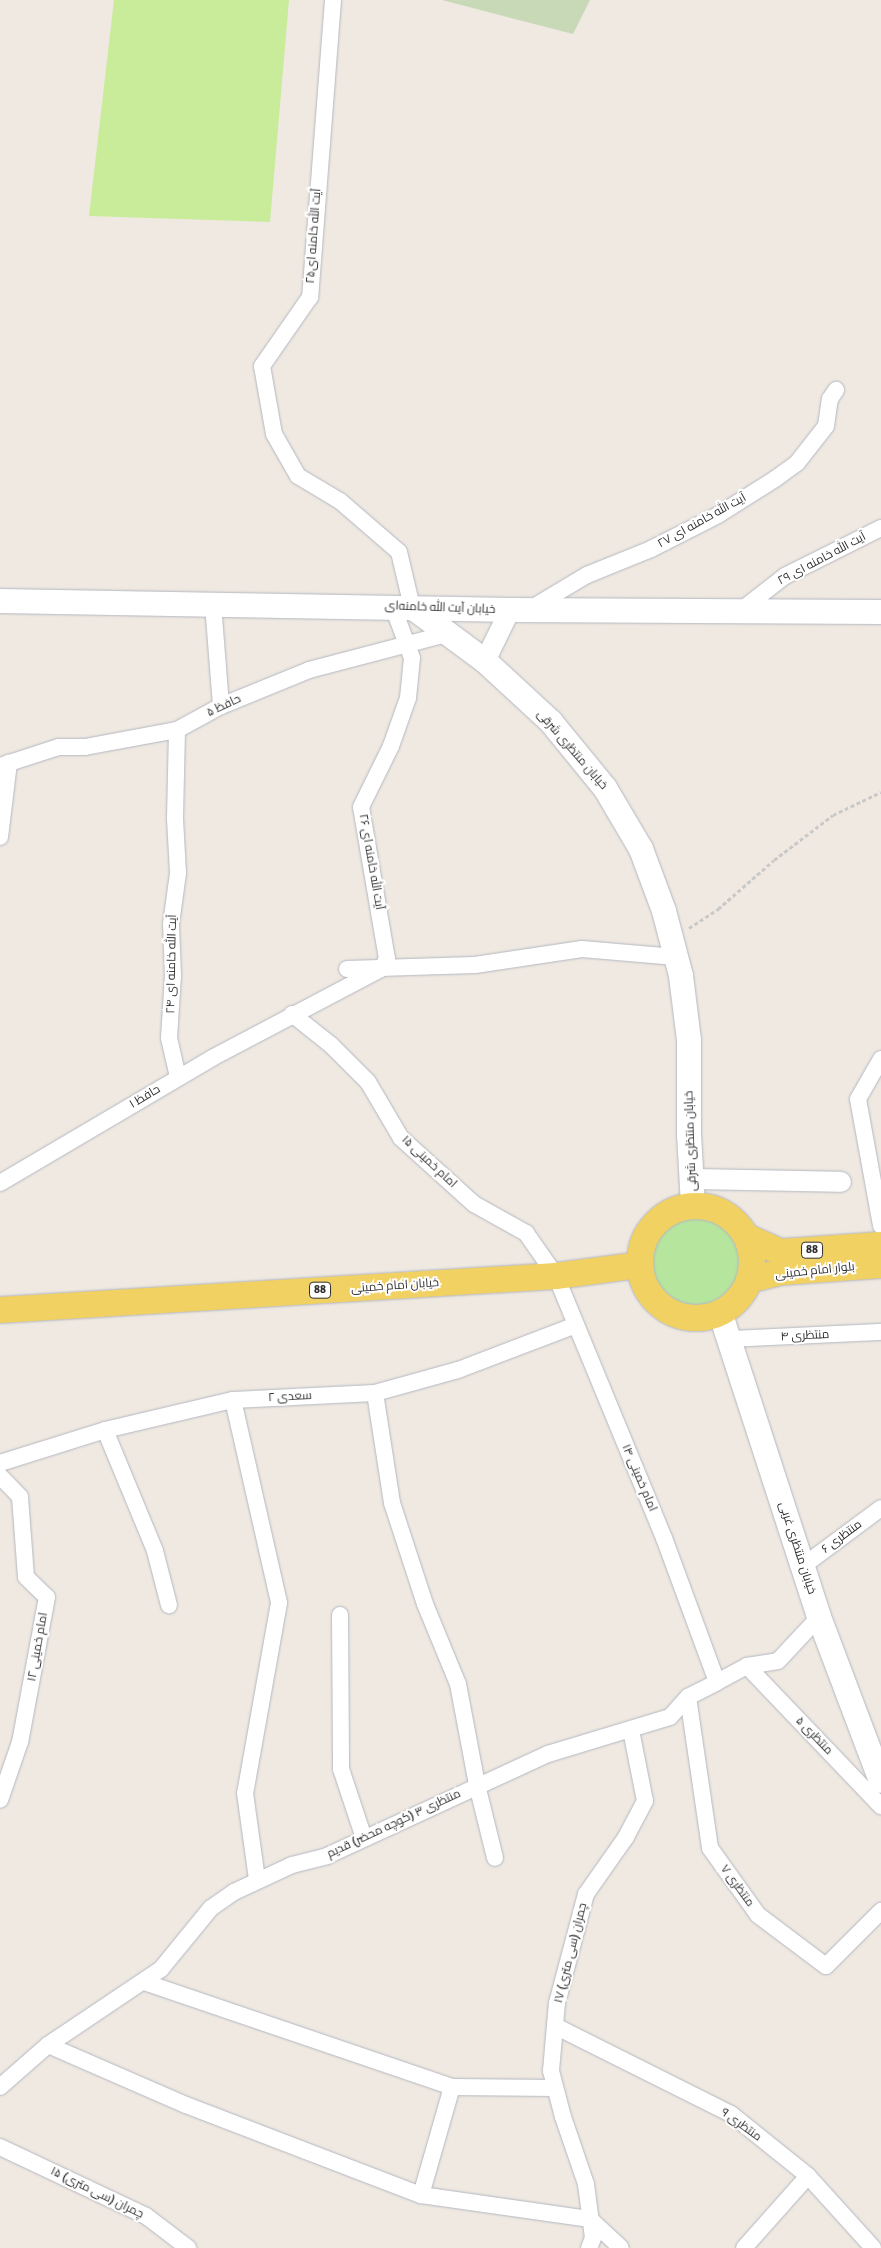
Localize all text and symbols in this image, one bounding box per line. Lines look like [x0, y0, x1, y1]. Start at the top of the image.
street label: آیت الله خامنه ای۲۵ [303, 188, 325, 284]
street label: آیت الله خامنه ای ۲۷ [655, 491, 749, 551]
street label: آیت الله خامنه ای ۲۹ [776, 530, 868, 588]
street label: خیابان آیت الله خامنه‌ای [384, 599, 496, 617]
street label: حافظ ۵ [205, 692, 243, 720]
street label: خیابان منتظری شرقی [534, 707, 610, 793]
street label: آیت الله خامنه ای ۲۶ [355, 813, 387, 911]
street label: آیت الله خامنه ای ۲۴ [164, 914, 180, 1014]
street label: حافظ ۱ [127, 1082, 163, 1112]
street label: خیابان منتظری شرقی [682, 1090, 700, 1192]
street label: امام خمینی ۱۵ [399, 1133, 459, 1191]
road number: 88 [801, 1242, 823, 1258]
street label: بلوار امام خمینی [775, 1260, 855, 1282]
street label: خیابان امام خمینی [351, 1276, 439, 1296]
road number: 88 [309, 1282, 331, 1298]
street label: منتظری ۴ [780, 1328, 830, 1344]
street label: سعدی ۲ [268, 1389, 312, 1405]
street label: امام خمینی ۱۴ [618, 1442, 660, 1514]
street label: خیابان منتظری غربی [775, 1500, 819, 1596]
street label: منتظری ۶ [819, 1517, 865, 1557]
street label: امام خمینی ۱۲ [25, 1611, 51, 1683]
street label: منتظری ۵ [792, 1714, 836, 1758]
street label: منتظری ۳ (کوچه محضر) قدیم [325, 1787, 463, 1861]
street label: منتظری ۷ [717, 1862, 757, 1910]
street label: چمران (سی متری) ۱۷ [552, 1901, 590, 2005]
street label: منتظری ۹ [718, 2105, 764, 2145]
street label: چمران (سی متری) ۱۵ [48, 2164, 146, 2222]

